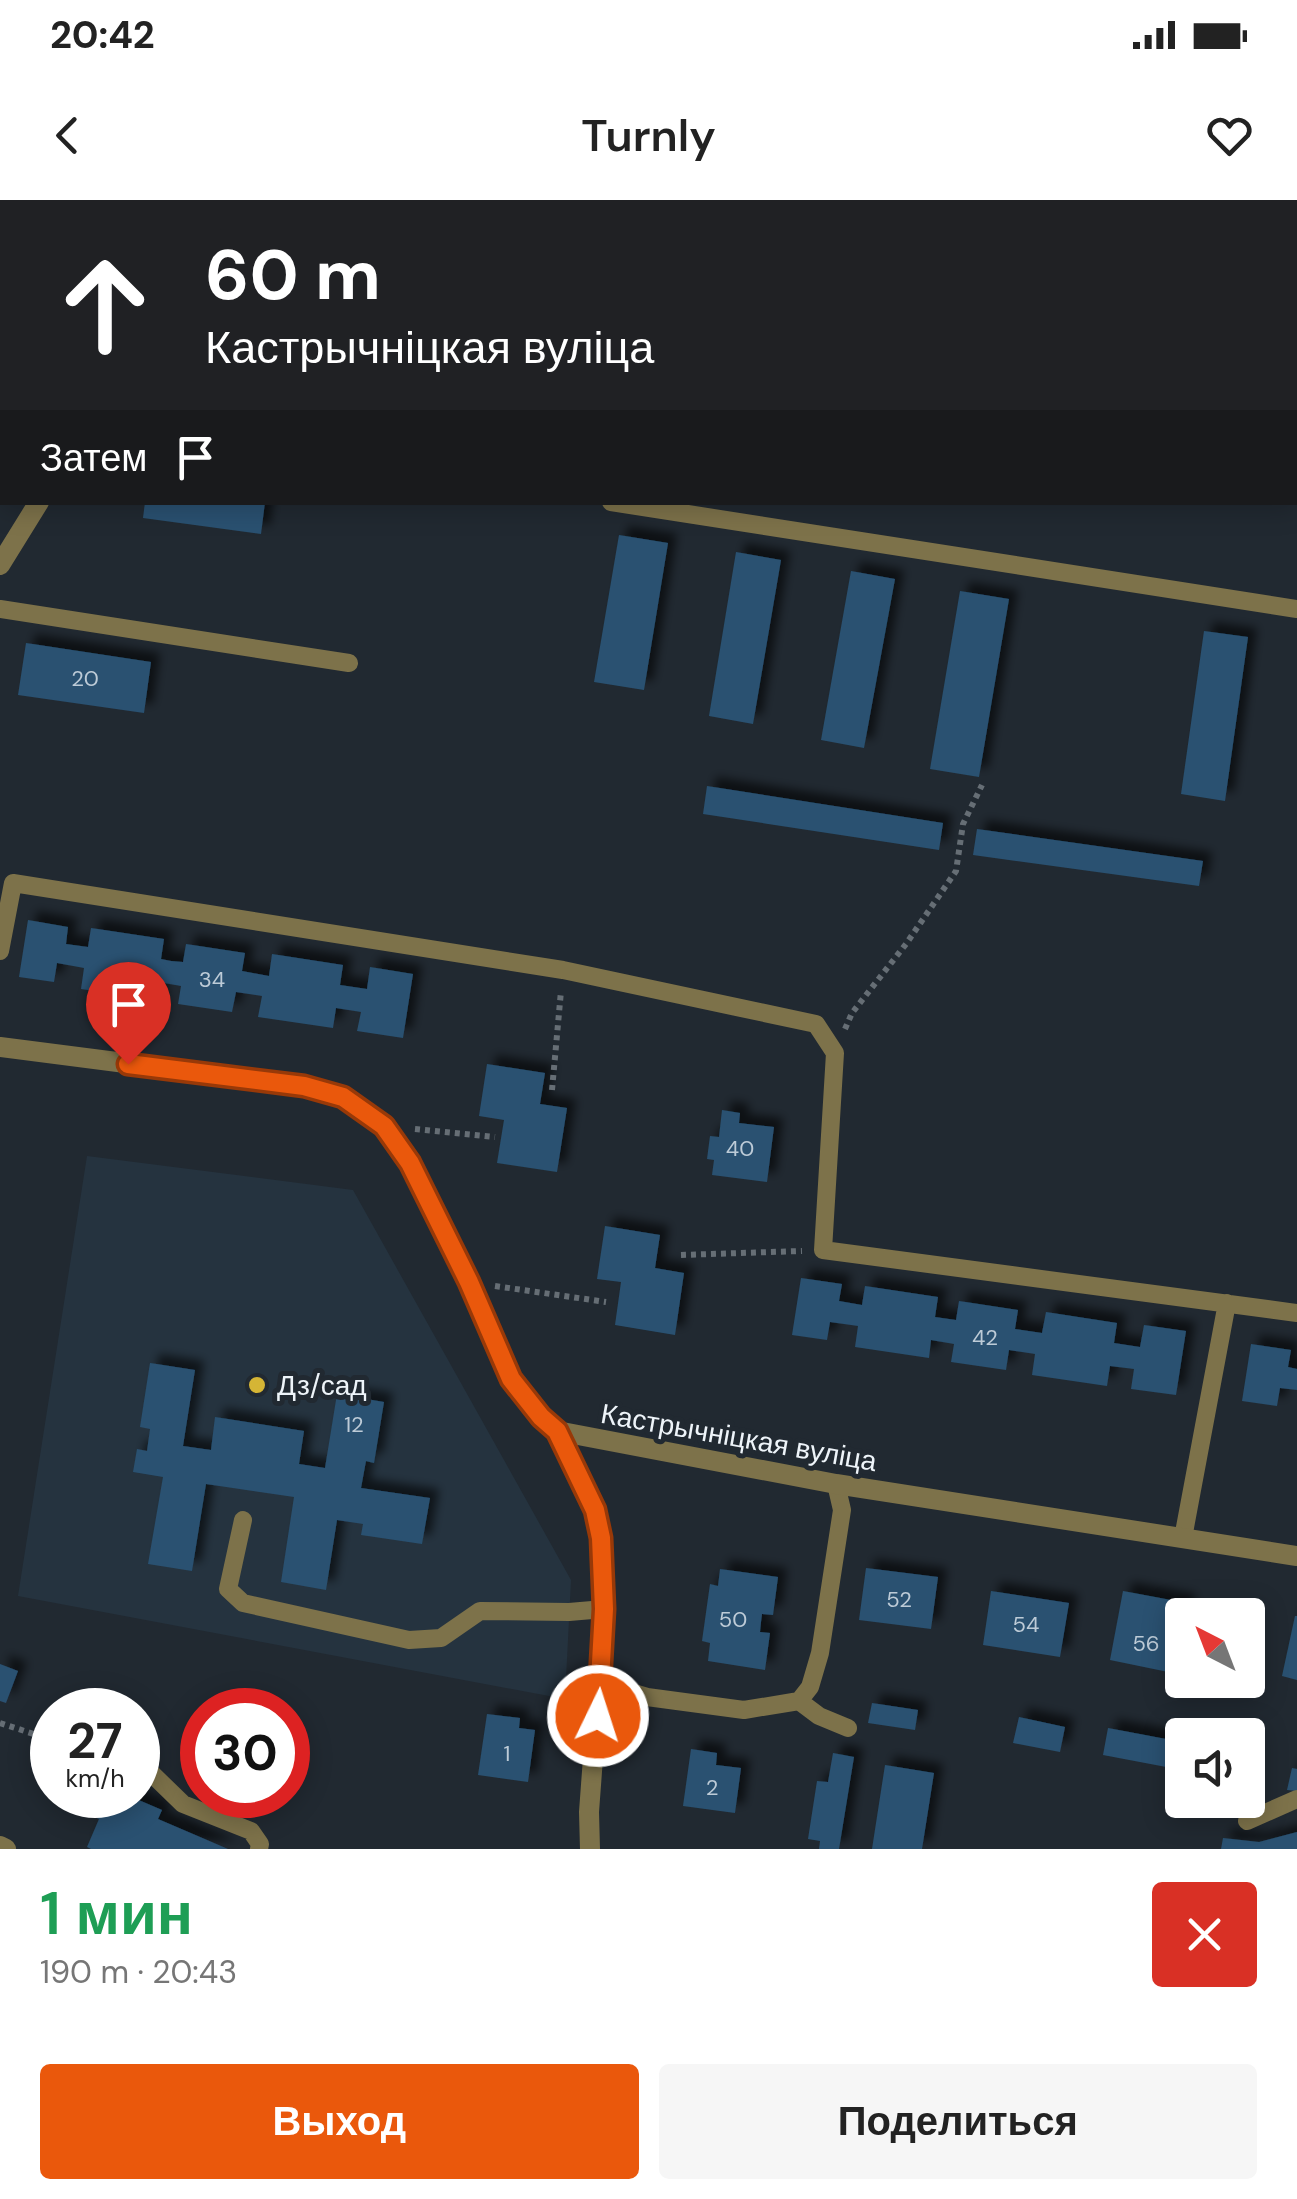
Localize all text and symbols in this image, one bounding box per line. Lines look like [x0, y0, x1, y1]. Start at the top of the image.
text: 20:42 [50, 10, 155, 60]
text: Turnly [581, 106, 716, 165]
icon: back [40, 108, 95, 163]
icon: heart [1202, 108, 1257, 163]
text: 60 m [205, 230, 381, 321]
icon: ahead [40, 240, 170, 370]
text: Кастрычніцкая вуліца [205, 318, 654, 377]
icon: arrive [168, 430, 223, 485]
text: Затем [40, 433, 148, 483]
house number: 20 [71, 664, 99, 693]
pin [86, 962, 171, 1065]
house number: 34 [199, 965, 225, 994]
icon: arrive [101, 977, 156, 1032]
house number: 40 [726, 1134, 754, 1163]
house number: 42 [972, 1323, 998, 1352]
place label: Дз/сад [277, 1367, 367, 1404]
marker: Дз/сад [246, 1374, 268, 1396]
street label: Кастрычніцкая вуліца [598, 1395, 880, 1480]
house number: 12 [344, 1410, 364, 1439]
house number: 52 [886, 1585, 912, 1614]
north arrow [1165, 1598, 1265, 1698]
map controls [1165, 1598, 1265, 1818]
house number: 50 [719, 1605, 747, 1634]
house number: 54 [1013, 1610, 1039, 1639]
house number: 56 [1132, 1629, 1160, 1658]
position arrow [546, 1664, 650, 1768]
speed limit sign: 30 [180, 1688, 310, 1818]
text: 27 [67, 1708, 123, 1774]
button: sound [1165, 1718, 1265, 1818]
house number: 1 [504, 1739, 510, 1768]
text: km/h [65, 1762, 125, 1795]
house number: 2 [706, 1773, 718, 1802]
text: 1 мин [40, 1874, 193, 1953]
button: close [1152, 1882, 1257, 1987]
text: 190 m · 20:43 [40, 1951, 237, 1993]
button: Выход [40, 2064, 639, 2179]
button: Поделиться [659, 2064, 1257, 2179]

